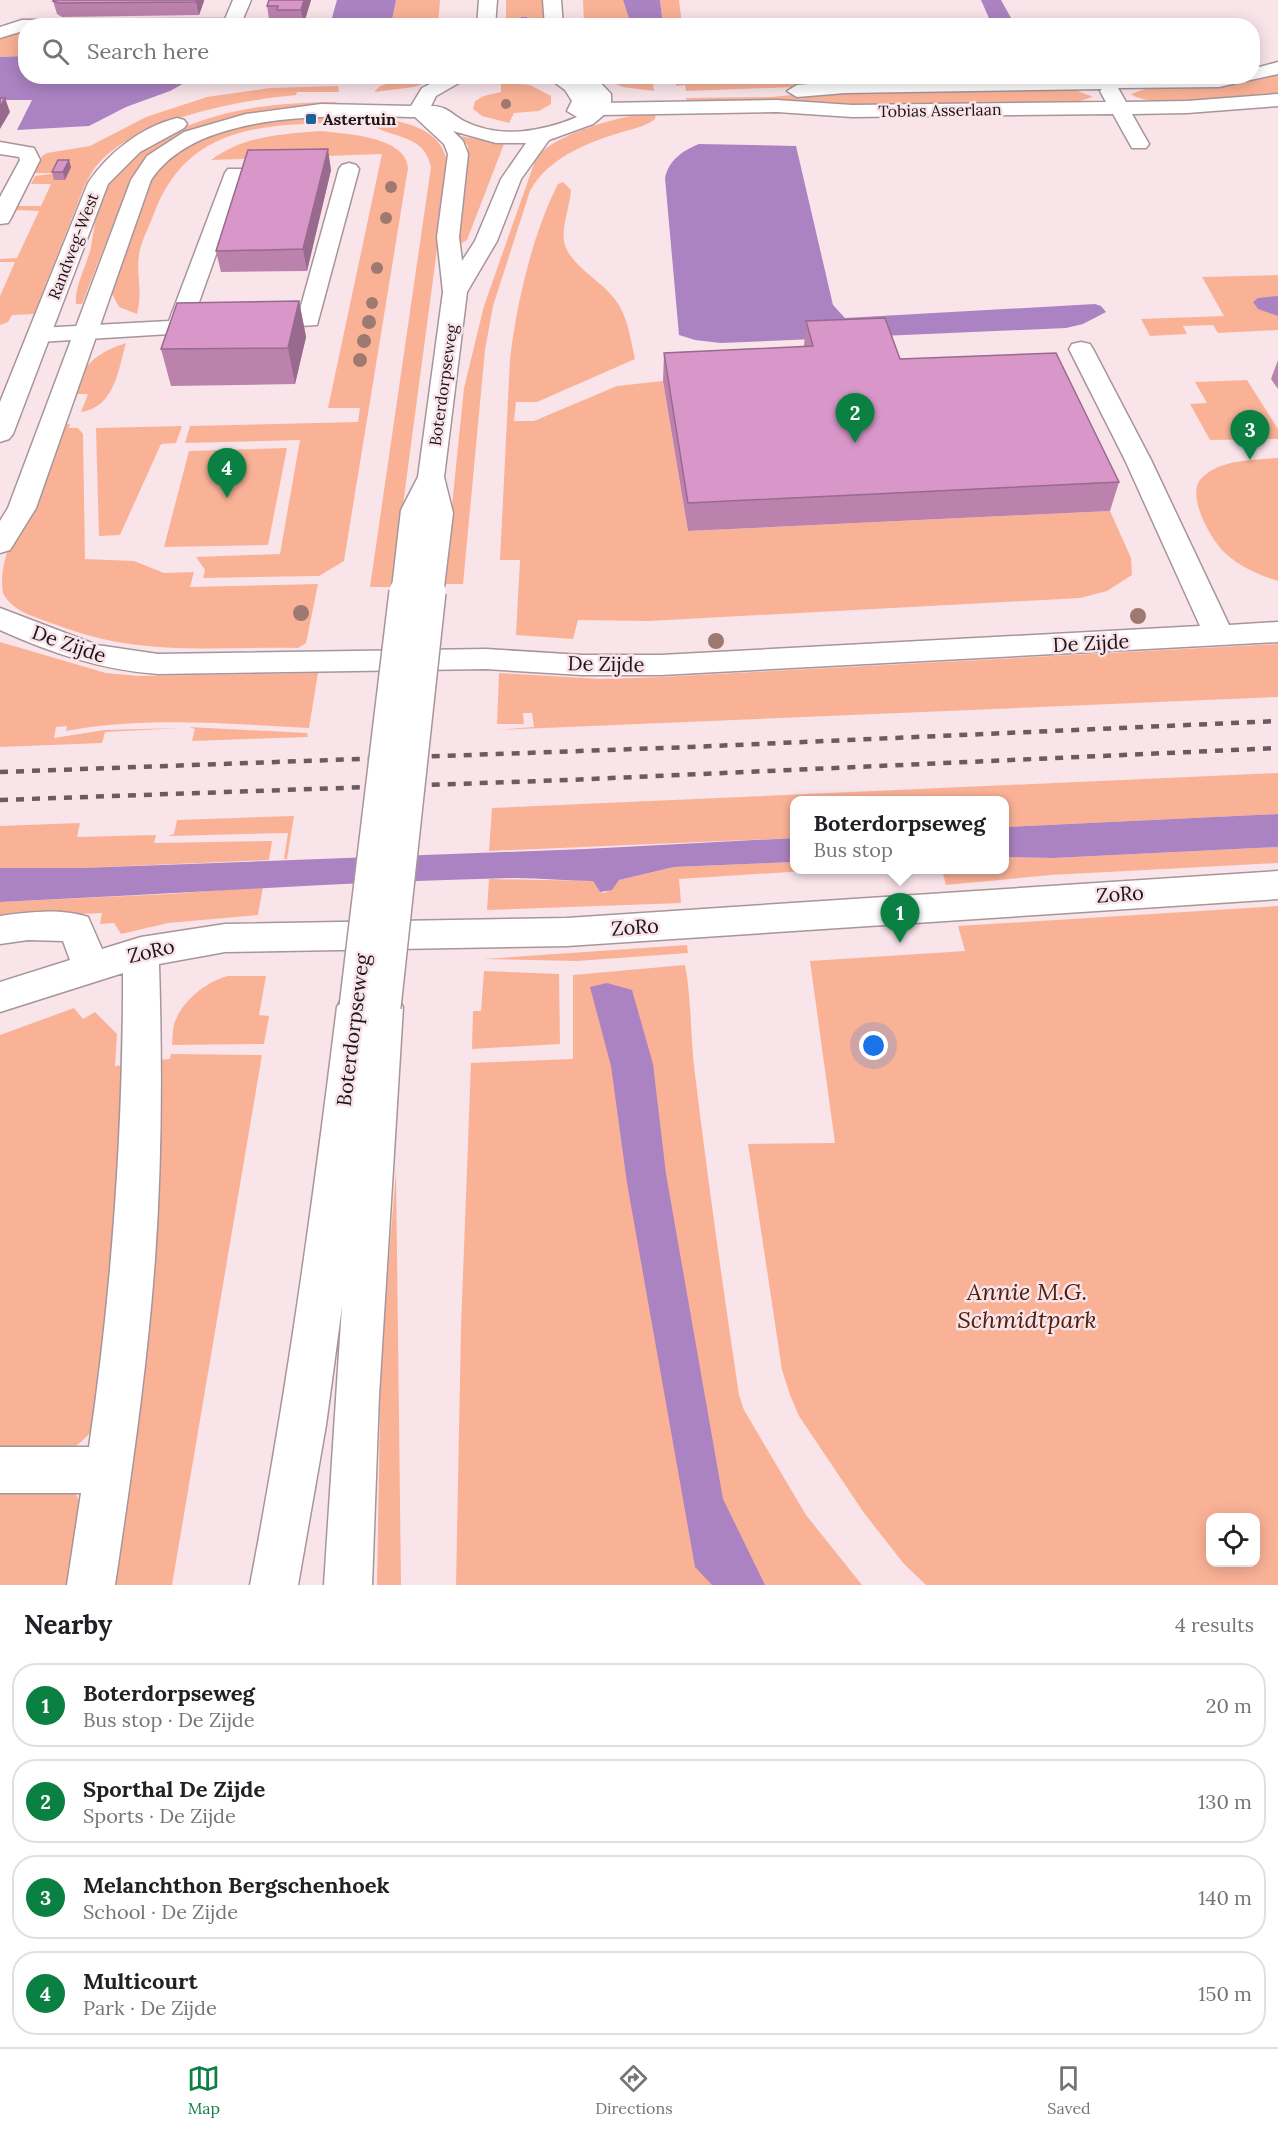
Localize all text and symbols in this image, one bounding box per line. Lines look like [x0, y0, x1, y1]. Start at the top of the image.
search box [18, 18, 1260, 84]
icon: search [39, 35, 72, 68]
text: Search here [87, 37, 209, 65]
street label: Tobias Asserlaan [878, 99, 1002, 121]
place label: Astertuin [323, 109, 396, 129]
marker: Astertuin [304, 112, 318, 126]
street label: Randweg-West [43, 189, 103, 302]
street label: Boterdorpseweg [425, 322, 462, 447]
pin: 2 [836, 394, 874, 443]
pin: 3 [1230, 410, 1270, 460]
pin: 4 [208, 448, 246, 498]
street label: De Zijde [29, 619, 110, 668]
street label: De Zijde [1052, 628, 1130, 657]
street label: De Zijde [567, 650, 645, 677]
popup [790, 796, 1009, 874]
text: Boterdorpseweg [814, 809, 985, 837]
text: Bus stop [814, 837, 893, 862]
street label: ZoRo [1095, 879, 1145, 908]
pin: 1 [880, 894, 920, 943]
street label: ZoRo [610, 912, 660, 941]
street label: ZoRo [125, 933, 177, 968]
street label: Boterdorpseweg [331, 951, 374, 1107]
your location [859, 1031, 888, 1060]
park label: Annie M.G. Schmidtpark [957, 1276, 1097, 1335]
map controls [1206, 1513, 1260, 1567]
button: locate [1206, 1513, 1260, 1567]
text: Nearby [24, 1608, 112, 1641]
text: 4 results [1175, 1612, 1254, 1637]
text: Boterdorpseweg [83, 1679, 255, 1707]
text: 1 [41, 1693, 50, 1718]
text: 20 m [1206, 1693, 1252, 1718]
text: Bus stop · De Zijde [83, 1707, 255, 1732]
text: Sporthal De Zijde [83, 1775, 265, 1803]
text: 2 [40, 1789, 51, 1814]
text: 130 m [1198, 1789, 1252, 1814]
text: Sports · De Zijde [83, 1803, 236, 1828]
text: Melanchthon Bergschenhoek [83, 1871, 390, 1899]
text: 3 [40, 1885, 51, 1910]
text: 140 m [1198, 1885, 1252, 1910]
text: School · De Zijde [83, 1899, 238, 1924]
text: Multicourt [83, 1967, 198, 1995]
text: 4 [40, 1981, 51, 2006]
text: 150 m [1198, 1981, 1252, 2006]
text: Park · De Zijde [83, 1995, 217, 2020]
tab: Map [187, 2062, 220, 2118]
tab: Directions [595, 2062, 673, 2118]
tab: Saved [1047, 2062, 1091, 2118]

